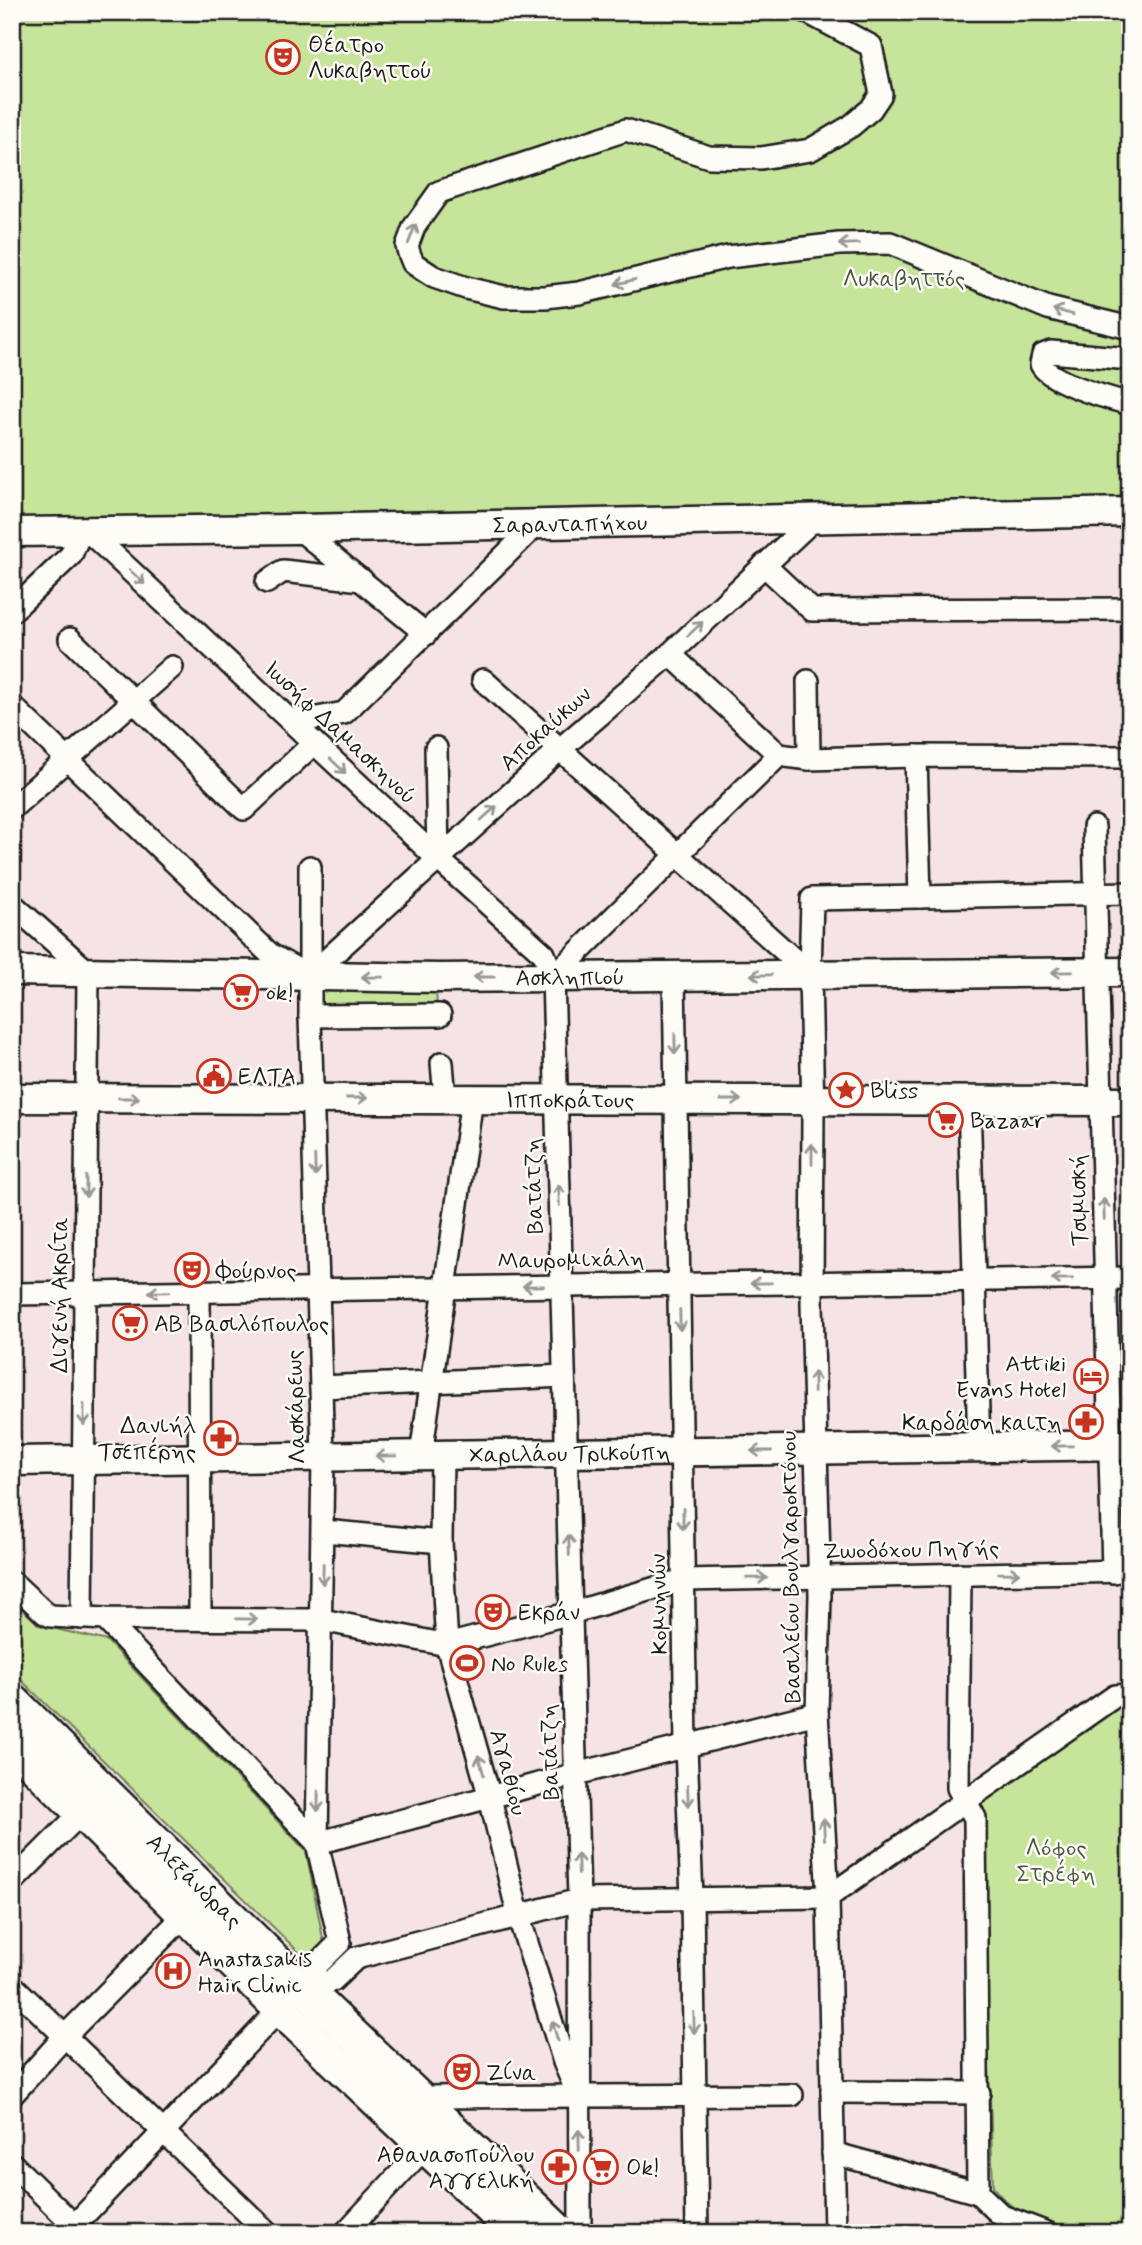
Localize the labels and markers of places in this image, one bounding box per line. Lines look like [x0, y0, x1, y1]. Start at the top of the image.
place label: Θέατρο Λυκαβηττού [308, 29, 432, 87]
theatre icon: Θέατρο Λυκαβηττού [264, 38, 302, 76]
supermarket icon: ok! [222, 973, 260, 1011]
place label: ok! [266, 979, 294, 1009]
public building icon: ΕΛΤΑ [195, 1057, 233, 1095]
place label: ΕΛΤΑ [238, 1063, 296, 1093]
place icon: Bliss [827, 1071, 865, 1109]
place label: Bliss [870, 1077, 918, 1107]
supermarket icon: Bazaar [927, 1101, 965, 1139]
place label: Bazaar [970, 1107, 1045, 1137]
theatre icon: Φούρνος [173, 1251, 211, 1289]
place label: Φούρνος [215, 1257, 297, 1287]
supermarket icon: ΑΒ Βασιλόπουλος [111, 1304, 149, 1342]
place label: ΑΒ Βασιλόπουλος [154, 1310, 329, 1340]
place label: Attiki Evans Hotel [956, 1350, 1066, 1406]
hotel icon: Attiki Evans Hotel [1072, 1357, 1110, 1395]
pharmacy icon: Καρδάση καιτη [1067, 1403, 1105, 1441]
place label: Καρδάση καιτη [902, 1409, 1062, 1439]
place label: Δανιήλ Τσεπέρης [98, 1412, 196, 1468]
pharmacy icon: Δανιήλ Τσεπέρης [202, 1419, 240, 1457]
theatre icon: Εκράν [474, 1593, 512, 1631]
place label: Εκράν [518, 1599, 580, 1629]
sports icon: No Rules [448, 1644, 486, 1682]
place label: No Rules [491, 1650, 568, 1680]
place label: Anastasakis Hair Clinic [198, 1945, 312, 2001]
hospital icon: Anastasakis Hair Clinic [154, 1952, 192, 1990]
theatre icon: Ζίνα [443, 2053, 481, 2091]
place label: Ζίνα [486, 2059, 536, 2089]
place label: Αθανασοπούλου Αγγελική [377, 2141, 534, 2197]
pharmacy icon: Αθανασοπούλου Αγγελική [540, 2148, 578, 2186]
supermarket icon: Ok! [582, 2148, 620, 2186]
place label: Ok! [626, 2154, 660, 2184]

